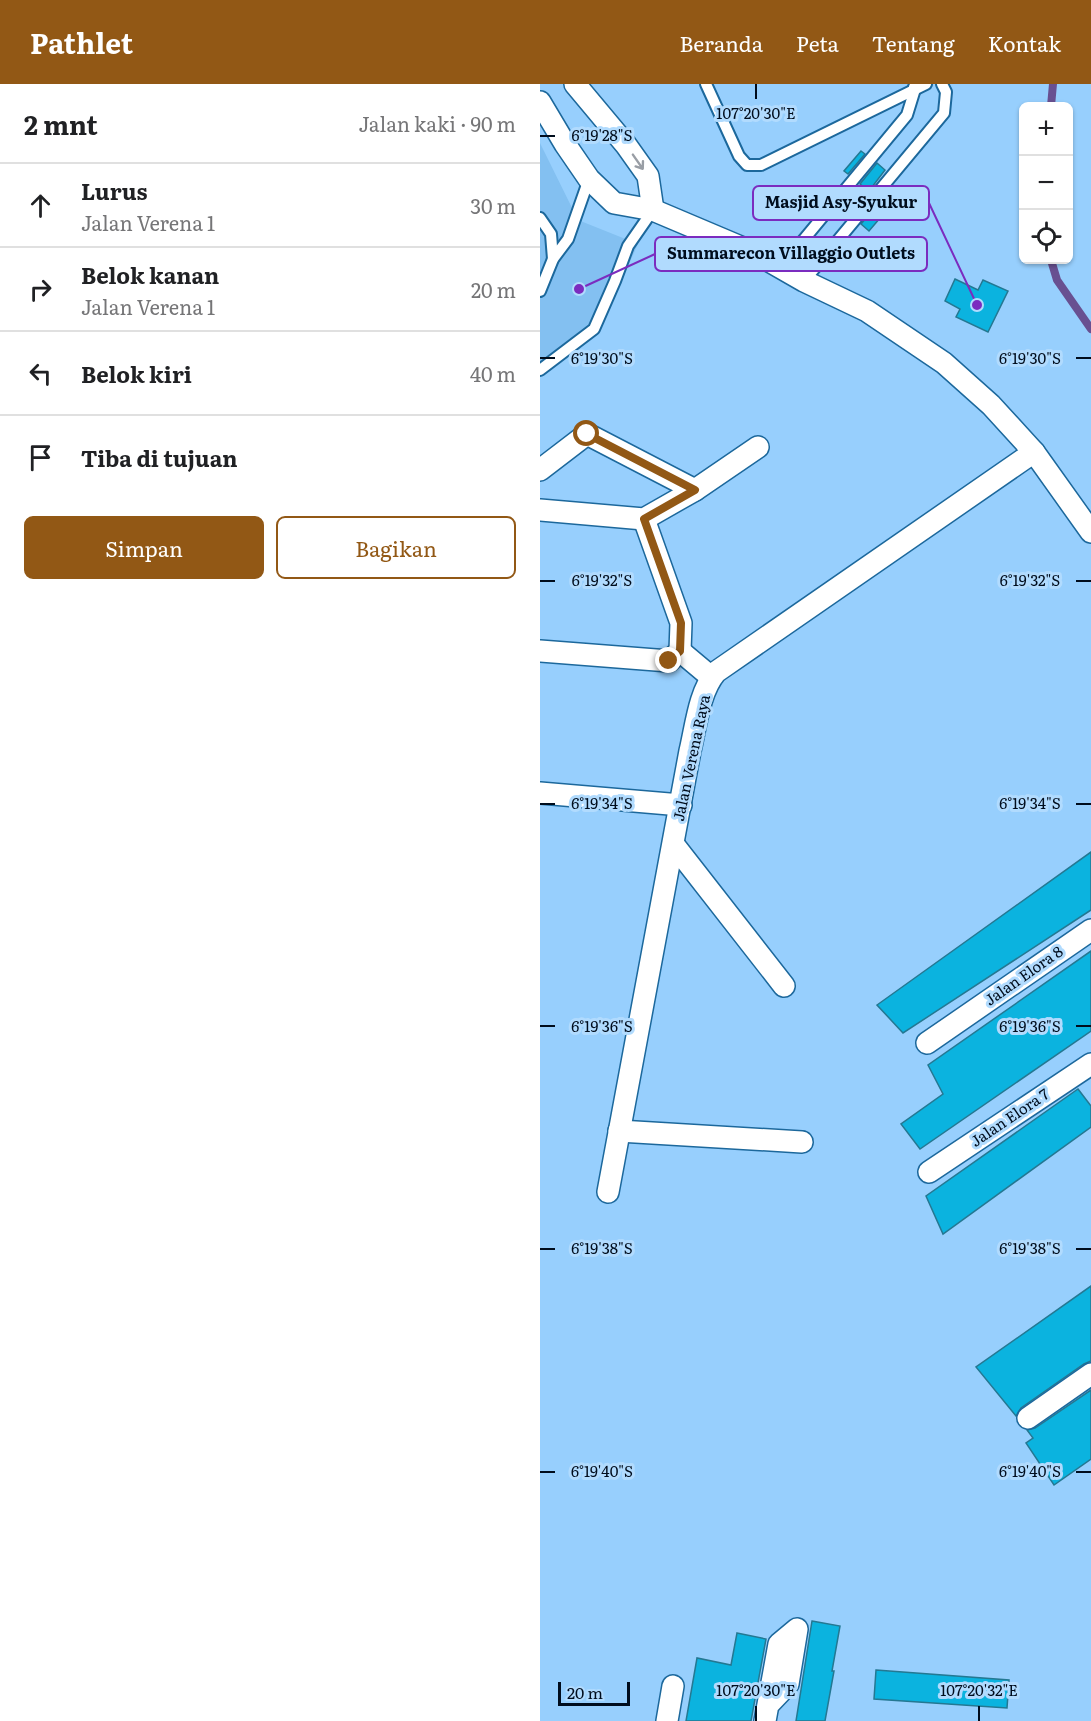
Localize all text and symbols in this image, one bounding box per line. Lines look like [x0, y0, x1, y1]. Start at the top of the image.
text: Pathlet [30, 21, 133, 63]
text: Beranda [679, 27, 763, 58]
text: Peta [796, 27, 839, 58]
text: Tentang [872, 27, 955, 58]
text: Kontak [988, 27, 1061, 58]
text: 107°20'30"E [716, 101, 796, 124]
map controls [1019, 102, 1073, 264]
button: + [1019, 102, 1073, 156]
text: 2 mnt [24, 104, 98, 143]
text: Jalan kaki · 90 m [358, 108, 516, 138]
text: 6°19'28"S [571, 123, 633, 146]
one-way arrow [632, 154, 644, 170]
button: − [1019, 156, 1073, 210]
text: Lurus [81, 174, 148, 207]
callout: Masjid Asy-Syukur [753, 186, 929, 220]
icon: ahead [24, 189, 57, 222]
text: Masjid Asy-Syukur [765, 189, 918, 213]
text: 30 m [470, 190, 516, 220]
text: Jalan Verena 1 [81, 207, 215, 237]
button: locate [1019, 210, 1073, 264]
callout: Summarecon Villaggio Outlets [655, 237, 927, 271]
text: Summarecon Villaggio Outlets [667, 240, 915, 264]
text: Belok kanan [81, 258, 219, 291]
icon: right [24, 273, 57, 306]
text: 20 m [471, 274, 516, 304]
text: Jalan Verena 1 [81, 291, 215, 321]
text: 6°19'30"S [571, 346, 633, 369]
text: 6°19'30"S [999, 346, 1061, 369]
icon: left [24, 357, 57, 390]
text: Belok kiri [81, 357, 192, 390]
text: 40 m [470, 358, 516, 388]
route start [573, 420, 599, 446]
icon: arrive [24, 441, 57, 474]
text: Tiba di tujuan [81, 441, 237, 474]
button: Simpan [24, 516, 264, 579]
button: Bagikan [276, 516, 516, 579]
text: 6°19'32"S [572, 568, 632, 591]
text: 6°19'32"S [1000, 568, 1060, 591]
route end [655, 647, 681, 673]
street label: Jalan Verena Raya [666, 691, 715, 823]
text: 6°19'34"S [571, 791, 633, 814]
text: 6°19'34"S [999, 791, 1061, 814]
street label: Jalan Elora 8 [979, 939, 1067, 1010]
text: 6°19'36"S [571, 1014, 633, 1037]
text: 6°19'36"S [999, 1014, 1061, 1037]
street label: Jalan Elora 7 [965, 1082, 1053, 1152]
text: 6°19'38"S [571, 1236, 633, 1259]
text: 6°19'38"S [999, 1236, 1061, 1259]
text: 6°19'40"S [571, 1459, 633, 1482]
text: 6°19'40"S [999, 1459, 1061, 1482]
text: 107°20'30"E [716, 1678, 796, 1701]
text: 107°20'32"E [940, 1678, 1018, 1701]
scale bar [558, 1679, 630, 1706]
text: 20 m [567, 1680, 603, 1704]

